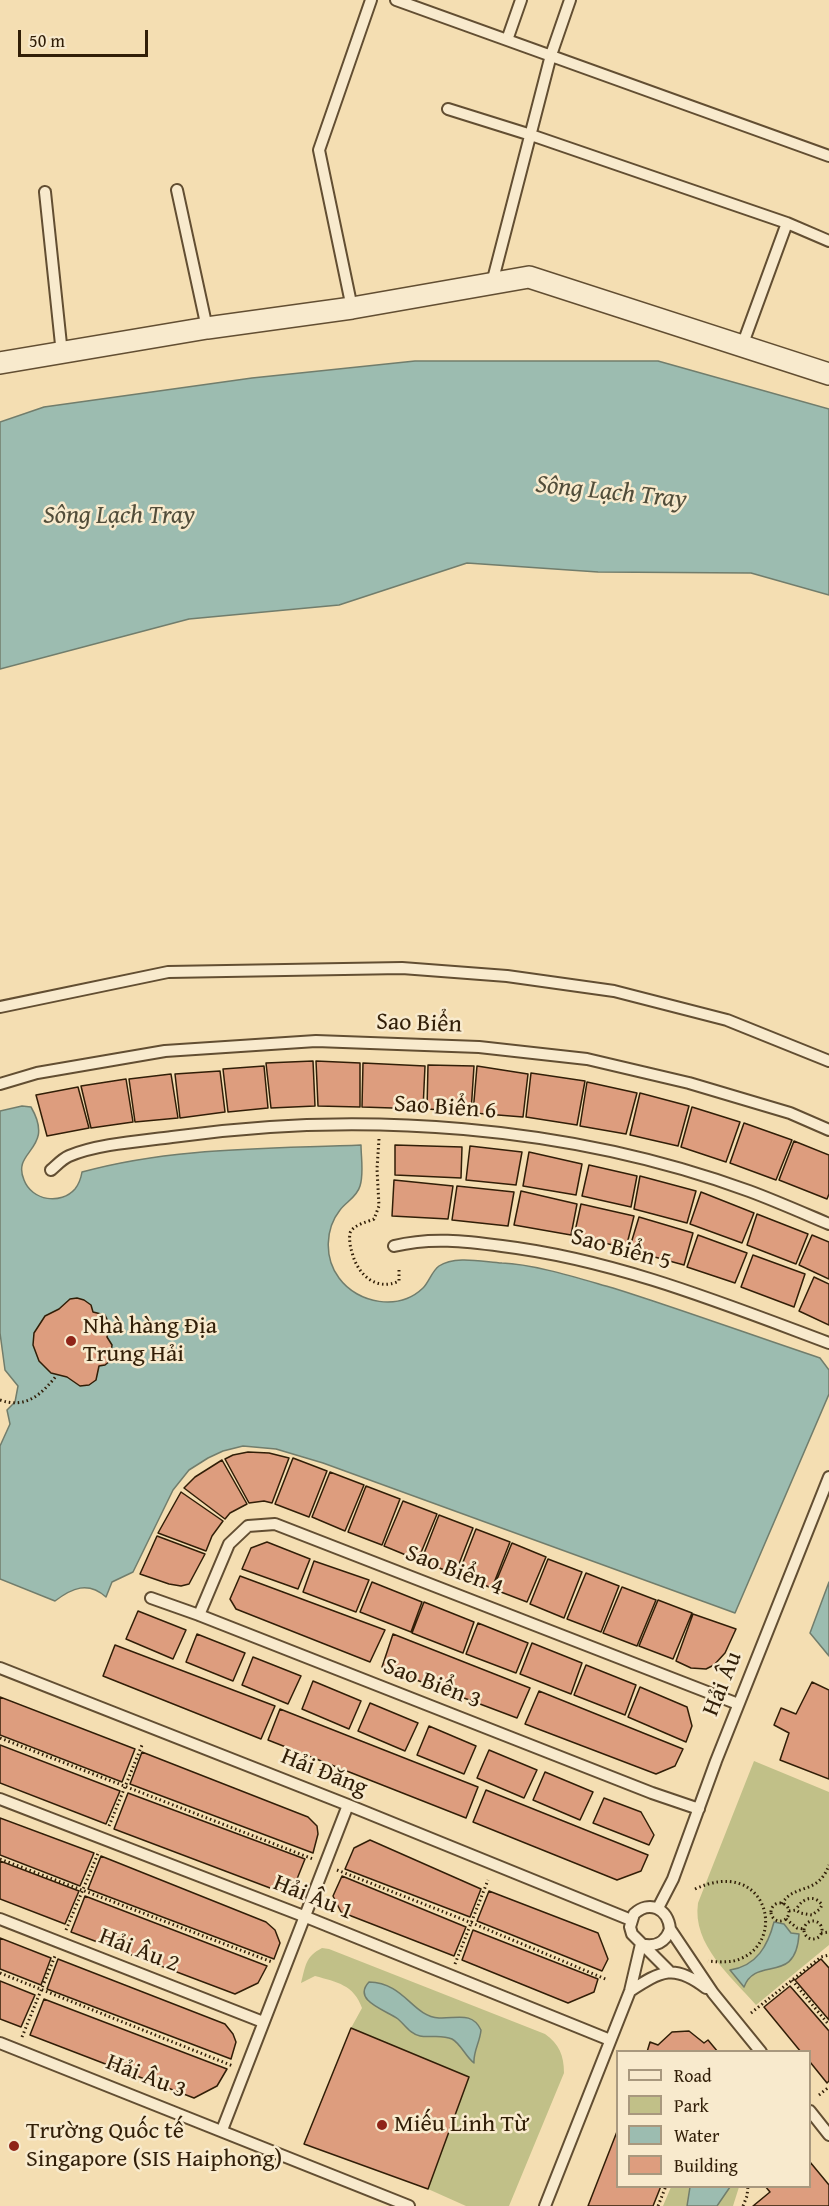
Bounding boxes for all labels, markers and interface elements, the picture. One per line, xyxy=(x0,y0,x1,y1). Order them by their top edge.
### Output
scale bar xyxy=(21,18,152,56)
text: 50 m xyxy=(29,27,65,54)
water label: Sông Lạch Tray xyxy=(534,470,688,516)
water label: Sông Lạch Tray xyxy=(43,500,195,532)
street label: Sao Biển xyxy=(376,1008,462,1040)
street label: Sao Biển 6 xyxy=(393,1090,497,1126)
street label: Sao Biển 5 xyxy=(568,1223,674,1277)
place label: Nhà hàng Địa Trung Hải xyxy=(83,1313,217,1369)
marker: Nhà hàng Địa Trung Hải xyxy=(64,1334,78,1348)
street label: Sao Biển 4 xyxy=(401,1539,507,1603)
street label: Hải Âu xyxy=(697,1648,749,1720)
street label: Sao Biển 3 xyxy=(379,1652,485,1716)
street label: Hải Đăng xyxy=(277,1743,371,1803)
street label: Hải Âu 1 xyxy=(269,1869,357,1927)
street label: Hải Âu 2 xyxy=(95,1923,183,1979)
street label: Hải Âu 3 xyxy=(102,2049,190,2105)
legend xyxy=(616,2050,811,2188)
text: Road xyxy=(674,2062,712,2089)
text: Park xyxy=(674,2092,709,2119)
place label: Miếu Linh Từ xyxy=(394,2111,529,2139)
place label: Trường Quốc tế Singapore (SIS Haiphong) xyxy=(26,2118,282,2174)
marker: Miếu Linh Từ xyxy=(375,2118,389,2132)
text: Water xyxy=(674,2122,719,2149)
marker: Trường Quốc tế Singapore (SIS Haiphong) xyxy=(7,2139,21,2153)
text: Building xyxy=(674,2152,738,2179)

